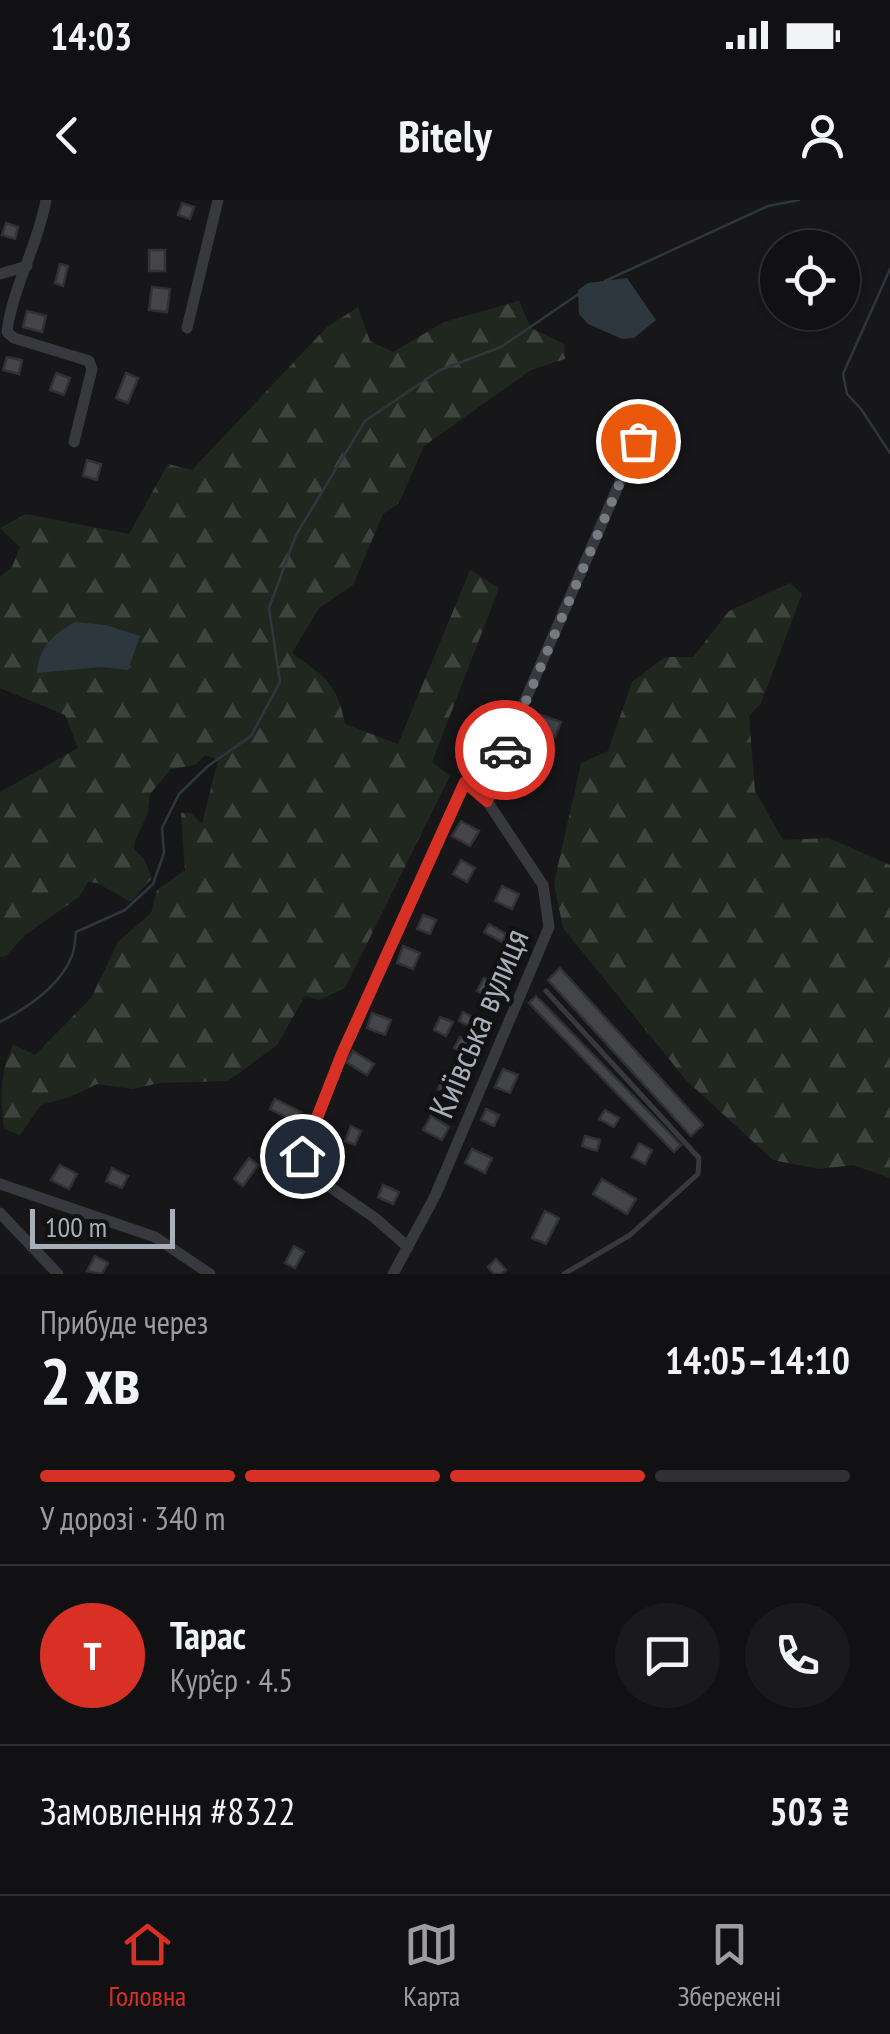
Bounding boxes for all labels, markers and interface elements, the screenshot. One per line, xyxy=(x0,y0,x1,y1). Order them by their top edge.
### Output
text: 14:03 xyxy=(50,11,132,60)
text: Bitely xyxy=(398,106,492,164)
icon: back xyxy=(40,108,95,163)
icon: person xyxy=(795,108,850,163)
map controls xyxy=(760,230,860,330)
button: locate xyxy=(760,230,860,330)
pin xyxy=(596,399,681,484)
icon: bag xyxy=(611,414,666,469)
courier xyxy=(455,700,555,800)
icon: car xyxy=(478,723,533,778)
street label: Київська вулиця xyxy=(418,922,538,1124)
pin xyxy=(260,1114,345,1199)
icon: home xyxy=(275,1129,330,1184)
scale bar xyxy=(30,1204,175,1248)
text: 100 m xyxy=(45,1208,107,1245)
text: Прибуде через xyxy=(40,1301,208,1343)
text: 14:05–14:10 xyxy=(665,1335,850,1384)
text: 2 хв xyxy=(40,1338,140,1422)
text: У дорозі · 340 m xyxy=(40,1497,225,1539)
button: chat xyxy=(615,1603,720,1708)
button: phone xyxy=(745,1603,850,1708)
text: Тарас xyxy=(170,1610,246,1659)
text: Т xyxy=(83,1631,102,1680)
text: Кур’єр · 4.5 xyxy=(170,1659,293,1701)
text: Замовлення #8322 xyxy=(40,1786,296,1835)
text: 503 ₴ xyxy=(770,1786,850,1835)
tab: Головна xyxy=(109,1917,186,2014)
tab: Карта xyxy=(403,1917,460,2014)
tab: Збережені xyxy=(677,1917,781,2014)

